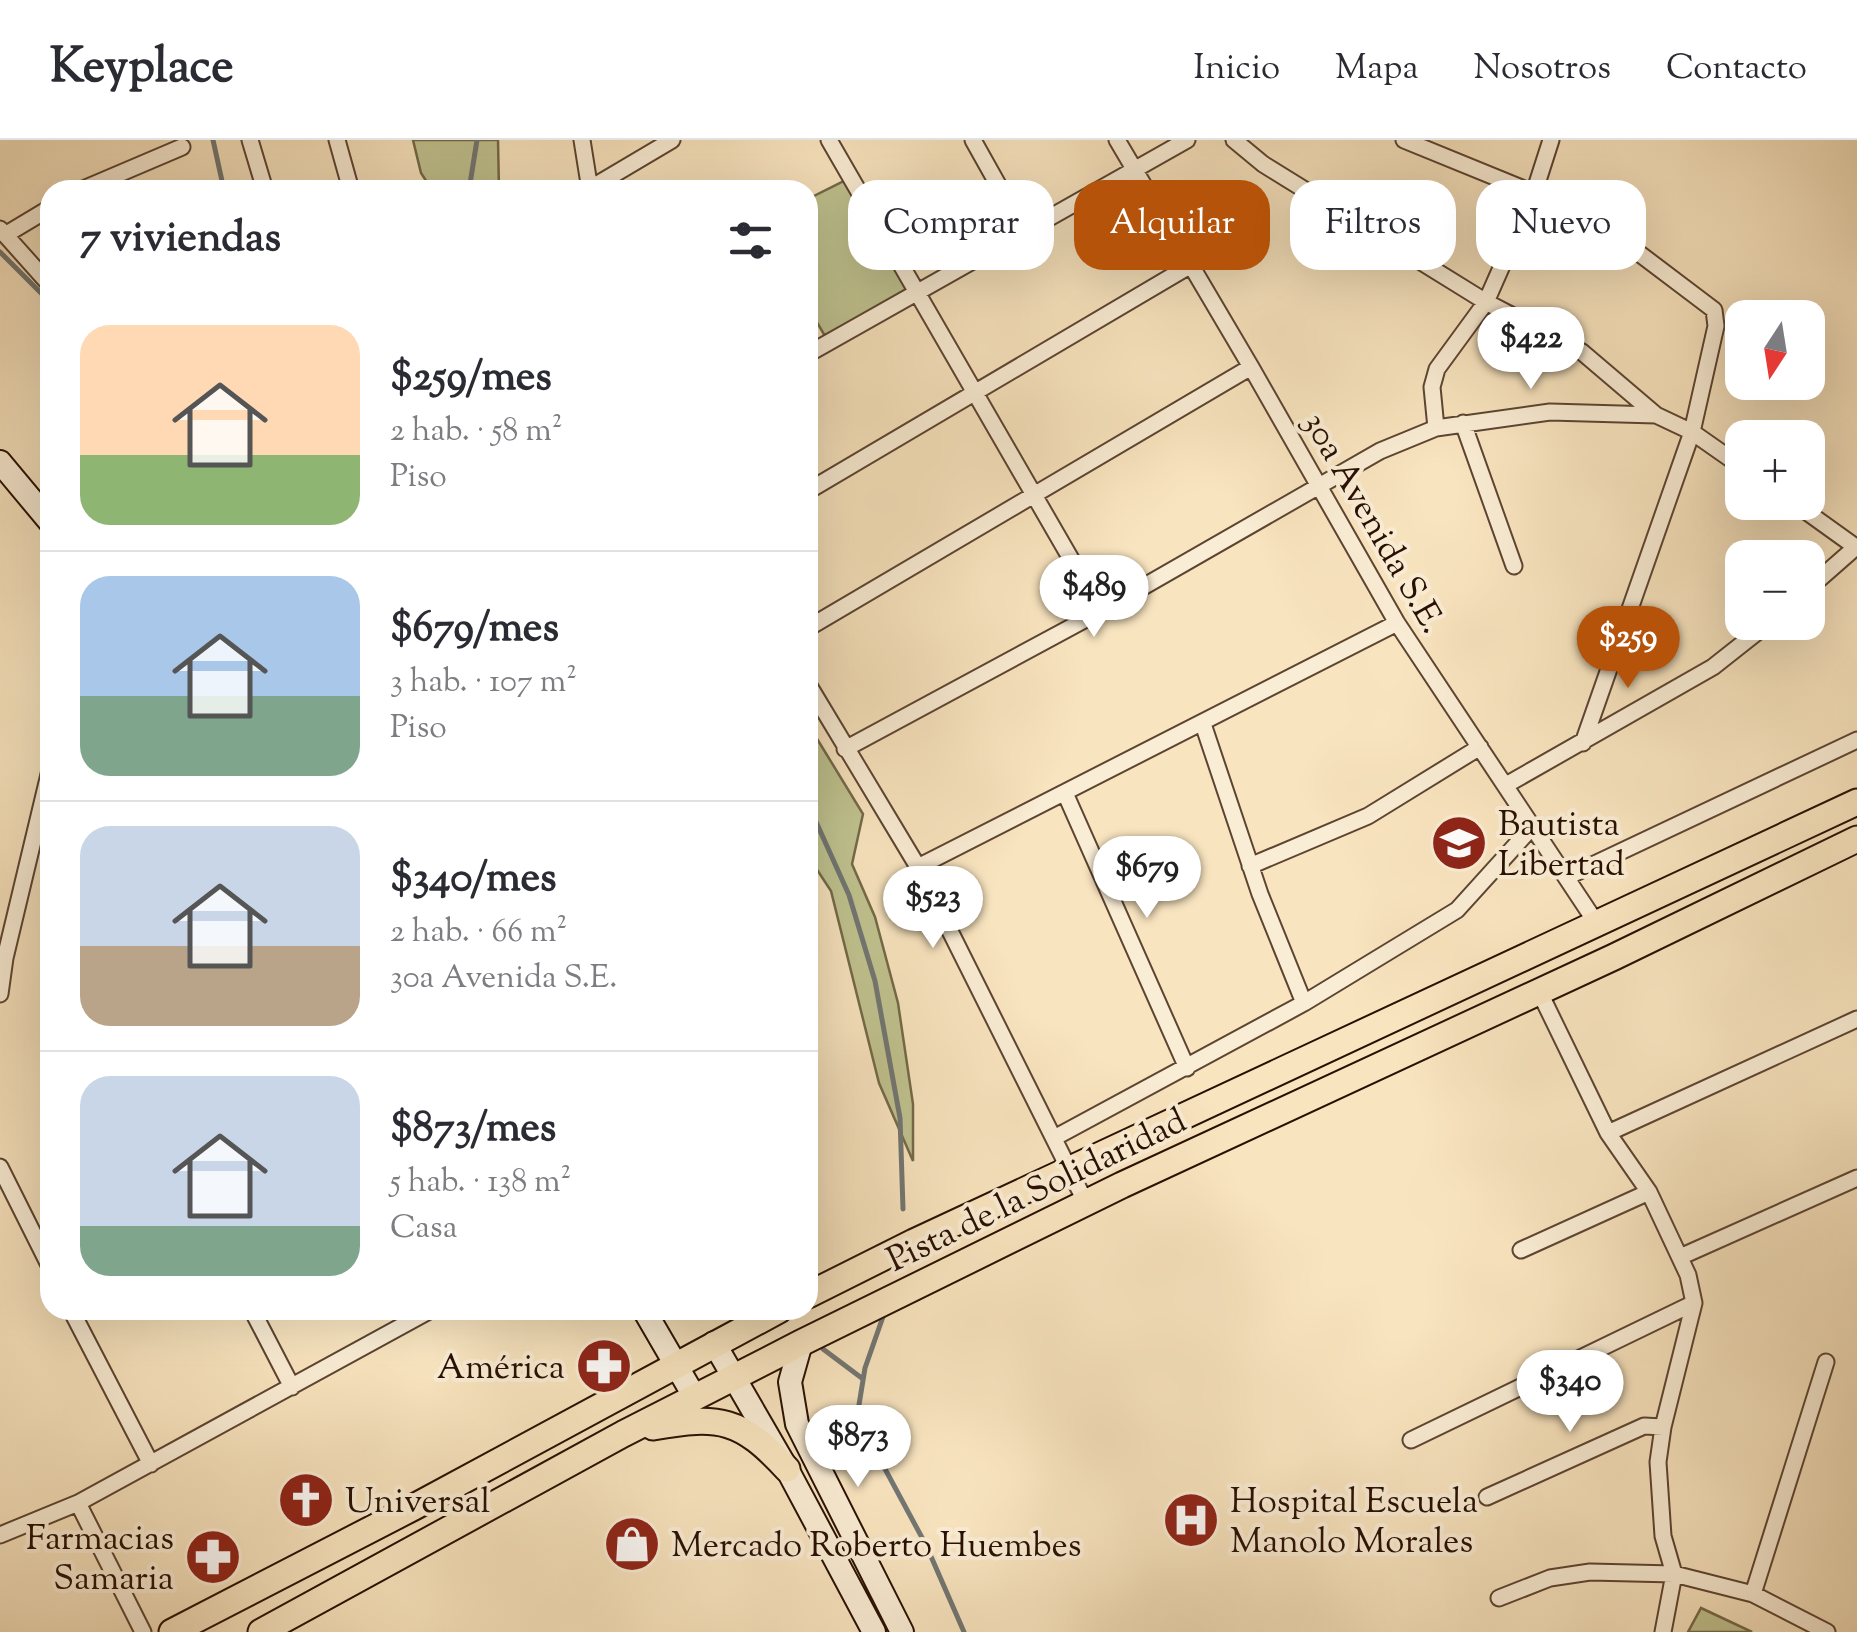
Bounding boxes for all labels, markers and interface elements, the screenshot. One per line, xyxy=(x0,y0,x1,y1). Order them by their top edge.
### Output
text: Keyplace xyxy=(50,35,234,104)
text: Inicio xyxy=(1193,44,1280,95)
text: Mapa xyxy=(1335,44,1419,95)
text: Nosotros xyxy=(1474,44,1611,95)
text: Contacto xyxy=(1666,44,1807,95)
chip: Comprar xyxy=(848,180,1054,270)
chip: Alquilar xyxy=(1074,180,1270,270)
chip: Filtros xyxy=(1290,180,1456,270)
chip: Nuevo xyxy=(1476,180,1646,270)
text: 7 viviendas xyxy=(80,210,281,270)
icon: filters xyxy=(723,213,778,268)
north arrow xyxy=(1725,300,1825,400)
map controls xyxy=(1725,300,1825,640)
pin: $422 xyxy=(1472,307,1590,392)
text: $422 xyxy=(1499,316,1563,362)
text: $259/mes xyxy=(390,349,552,409)
icon: home xyxy=(160,365,280,485)
street label: 30a Avenida S.E. xyxy=(1288,403,1456,644)
text: 2 hab. · 58 m² xyxy=(390,409,562,455)
button: + xyxy=(1725,420,1825,520)
text: Piso xyxy=(390,455,447,501)
button: − xyxy=(1725,540,1825,640)
pin: $489 xyxy=(1035,555,1153,640)
text: $489 xyxy=(1062,564,1126,610)
text: $679/mes xyxy=(390,600,559,660)
pin: $259 xyxy=(1569,606,1687,691)
text: $259 xyxy=(1599,615,1657,661)
icon: home xyxy=(160,616,280,736)
text: 3 hab. · 107 m² xyxy=(390,660,577,706)
text: Piso xyxy=(390,706,447,752)
place label: Bautista Libertad xyxy=(1498,801,1625,892)
school or university icon: Bautista Libertad xyxy=(1429,813,1489,873)
pin: $679 xyxy=(1088,836,1206,921)
text: $679 xyxy=(1115,845,1179,891)
text: $340/mes xyxy=(390,850,557,910)
icon: home xyxy=(160,866,280,986)
pin: $523 xyxy=(874,866,992,951)
text: $523 xyxy=(905,875,961,921)
text: 2 hab. · 66 m² xyxy=(390,910,567,956)
text: 30a Avenida S.E. xyxy=(390,956,617,1002)
street label: Pista de la Solidaridad xyxy=(879,1097,1196,1287)
text: $873/mes xyxy=(390,1100,556,1160)
icon: home xyxy=(160,1116,280,1236)
text: 5 hab. · 138 m² xyxy=(390,1160,571,1206)
text: Casa xyxy=(390,1206,457,1252)
pharmacy icon: América xyxy=(574,1336,634,1396)
place label: América xyxy=(437,1344,565,1395)
pin: $340 xyxy=(1511,1350,1629,1435)
text: $340 xyxy=(1539,1359,1601,1405)
pin: $873 xyxy=(799,1405,917,1490)
text: $873 xyxy=(827,1414,889,1460)
church icon: Universal xyxy=(276,1470,336,1530)
place label: Universal xyxy=(345,1478,491,1529)
place label: Hospital Escuela Manolo Morales xyxy=(1230,1478,1478,1569)
hospital icon: Hospital Escuela Manolo Morales xyxy=(1161,1490,1221,1550)
shop icon: Mercado Roberto Huembes xyxy=(602,1514,662,1574)
place label: Farmacias Samaria xyxy=(26,1515,174,1606)
place label: Mercado Roberto Huembes xyxy=(671,1522,1082,1573)
pharmacy icon: Farmacias Samaria xyxy=(183,1527,243,1587)

